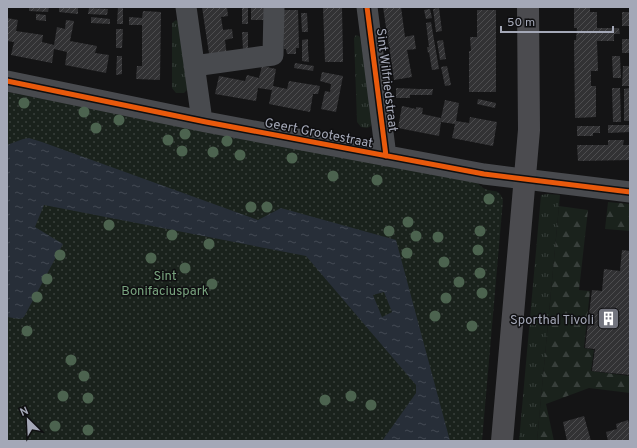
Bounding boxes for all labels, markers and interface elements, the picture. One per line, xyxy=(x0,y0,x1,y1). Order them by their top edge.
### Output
scale bar xyxy=(501,8,613,34)
text: 50 m xyxy=(507,15,535,31)
street label: Sint Wilfriedstraat xyxy=(372,27,400,133)
street label: Geert Grootestraat xyxy=(263,116,374,152)
park label: Sint Bonifaciuspark xyxy=(121,269,209,300)
building icon: Sporthal Tivoli xyxy=(596,306,622,332)
place label: Sporthal Tivoli xyxy=(510,313,594,329)
north arrow xyxy=(8,400,48,440)
text: N xyxy=(18,404,31,420)

